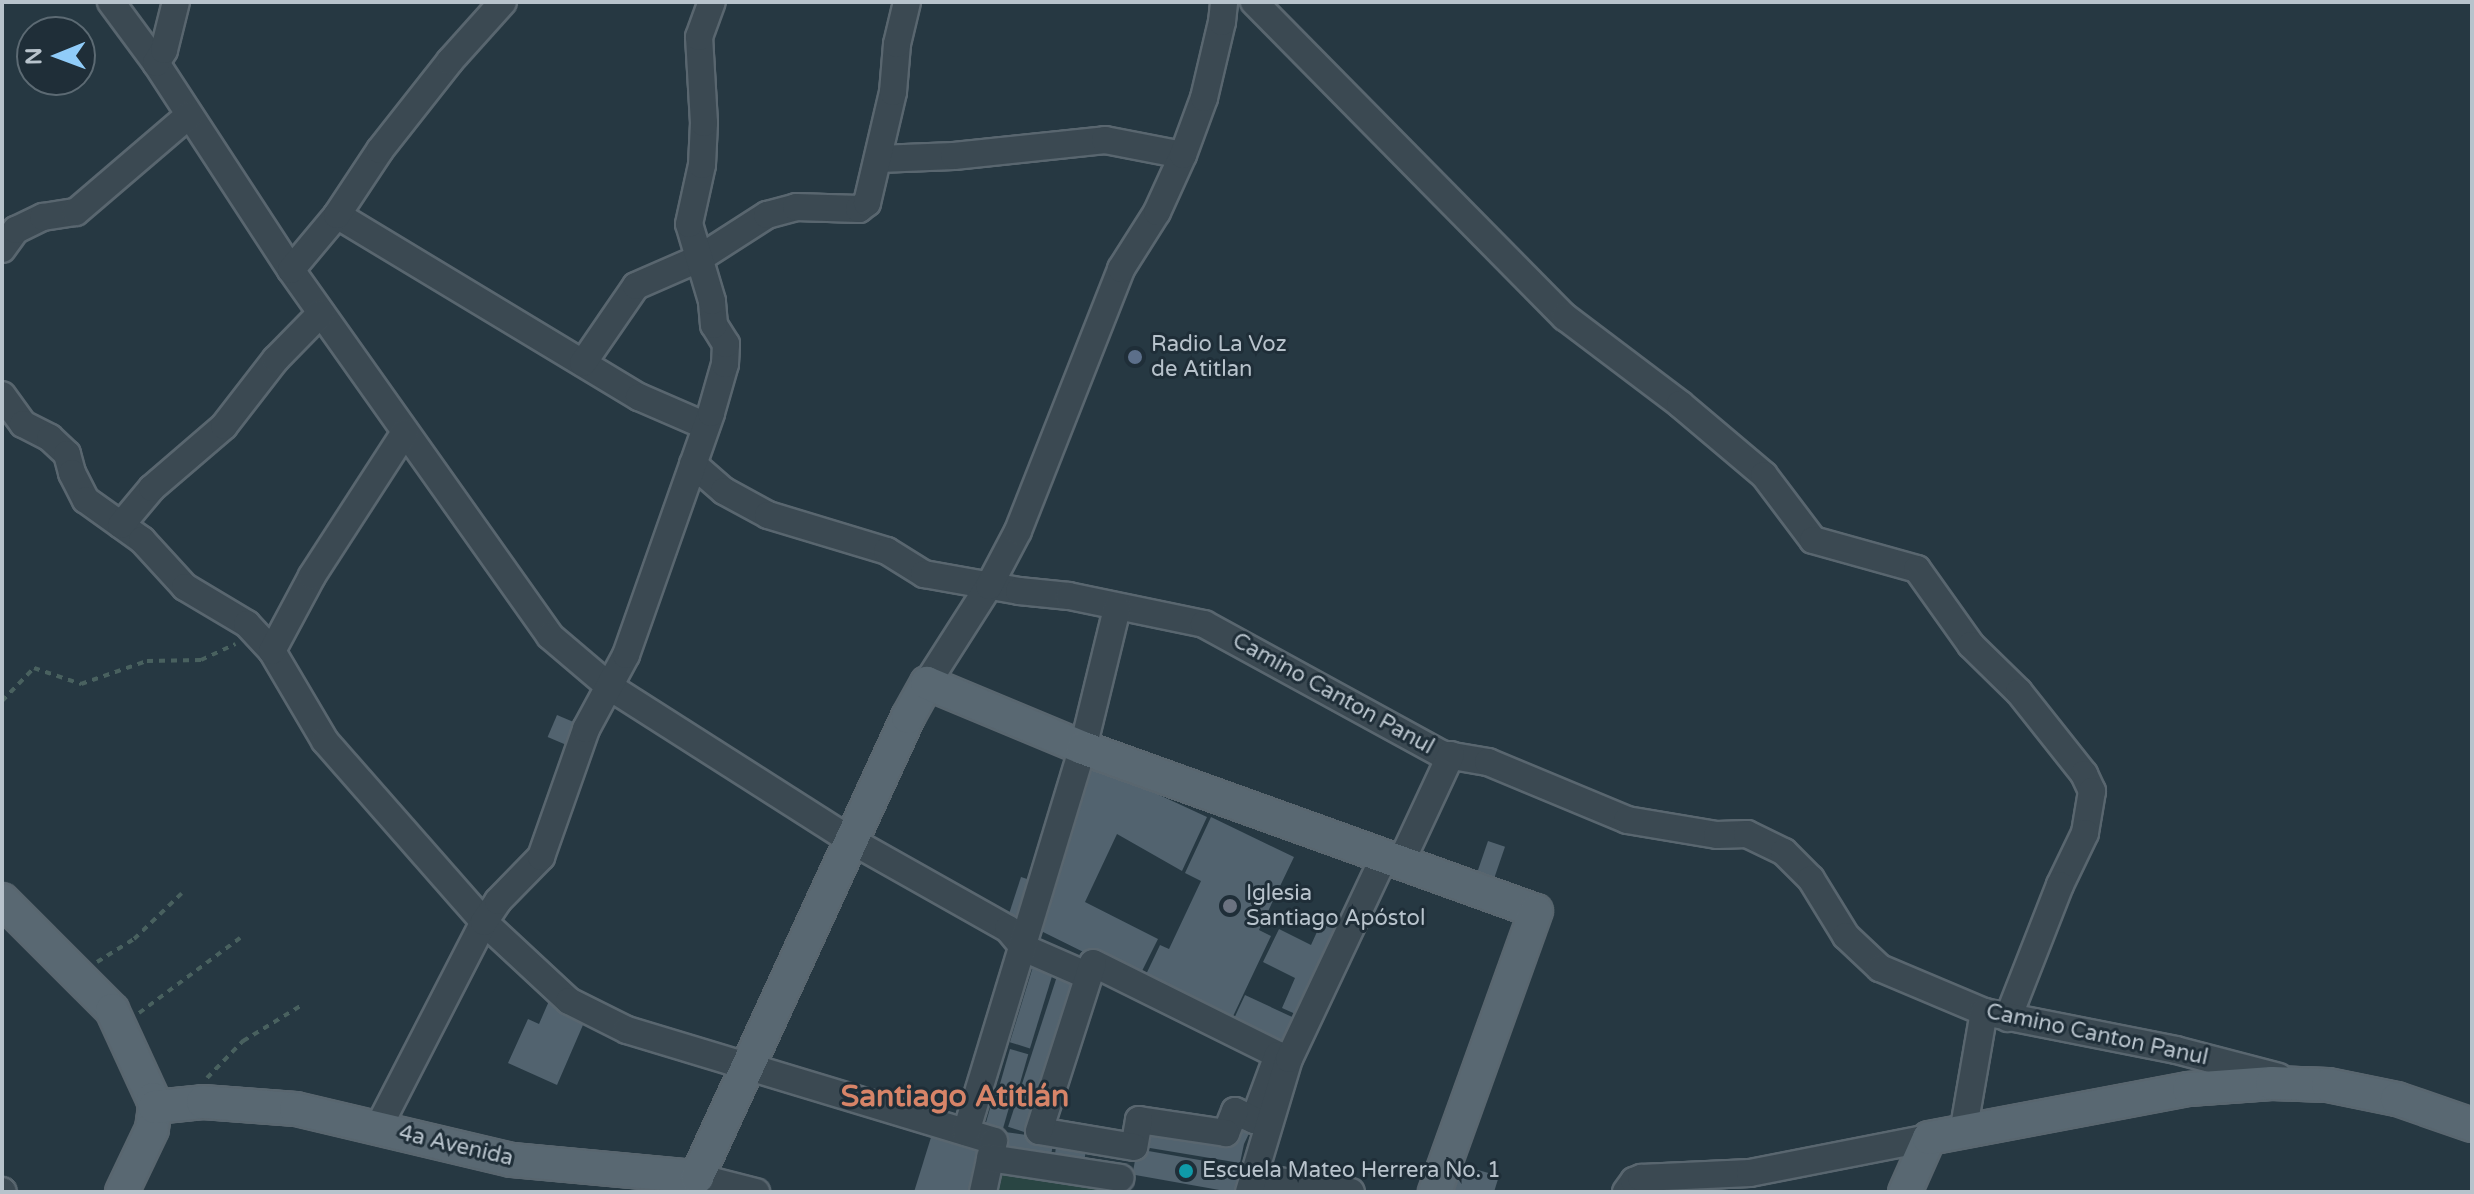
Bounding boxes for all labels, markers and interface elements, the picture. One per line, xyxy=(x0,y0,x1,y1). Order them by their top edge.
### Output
north arrow xyxy=(16,16,96,96)
text: N xyxy=(21,47,47,65)
place label: Radio La Voz de Atitlan xyxy=(1151,331,1287,382)
marker: Radio La Voz de Atitlan xyxy=(1126,348,1144,366)
street label: Camino Canton Panul xyxy=(1228,628,1438,760)
place label: Iglesia Santiago Apóstol xyxy=(1246,880,1425,932)
marker: Iglesia Santiago Apóstol xyxy=(1221,897,1239,915)
street label: Camino Canton Panul xyxy=(1984,999,2210,1071)
district label: Santiago Atitlán xyxy=(841,1079,1069,1115)
street label: 4a Avenida xyxy=(396,1120,516,1172)
place label: Escuela Mateo Herrera No. 1 xyxy=(1202,1158,1501,1184)
marker: Escuela Mateo Herrera No. 1 xyxy=(1177,1162,1195,1180)

